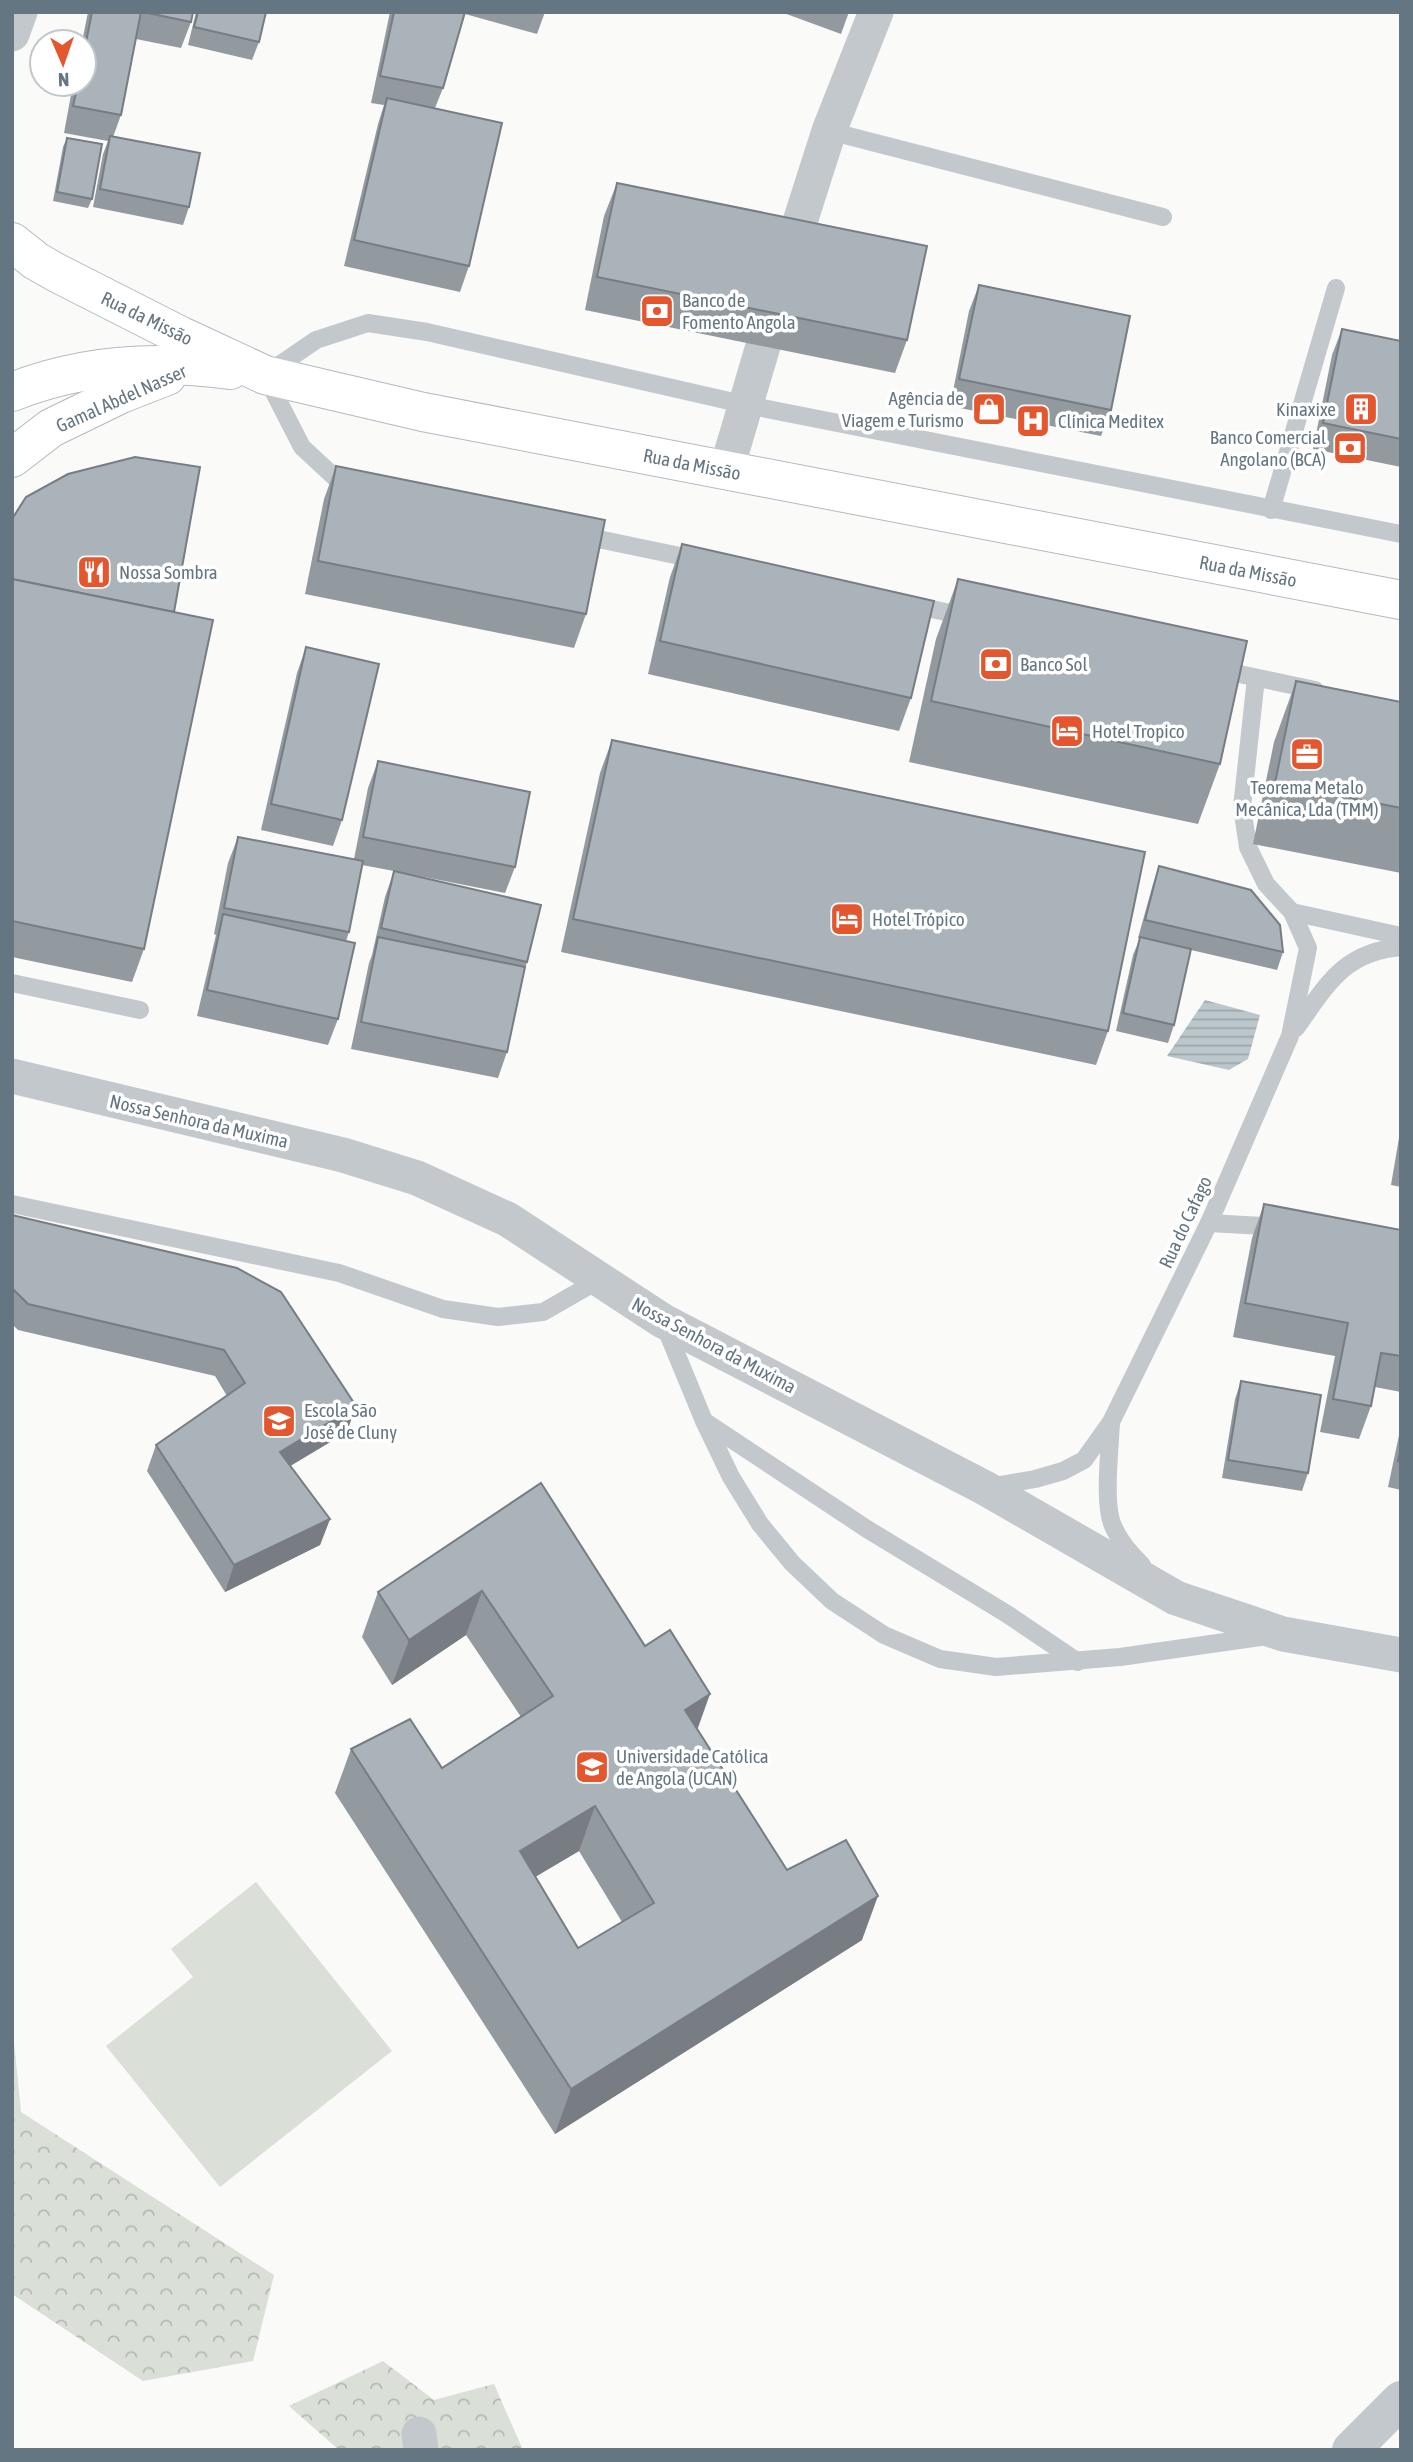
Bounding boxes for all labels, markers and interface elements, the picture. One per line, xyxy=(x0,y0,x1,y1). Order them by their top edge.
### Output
north arrow xyxy=(28,28,98,98)
text: N xyxy=(58,69,70,91)
street label: Rua da Missão xyxy=(98,286,196,350)
place label: Banco de Fomento Angola xyxy=(682,289,796,333)
bank icon: Banco de Fomento Angola xyxy=(638,292,676,330)
street label: Gamal Abdel Nasser xyxy=(52,359,190,437)
place label: Agência de Viagem e Turismo xyxy=(842,387,964,431)
shop icon: Agência de Viagem e Turismo xyxy=(970,390,1008,428)
building icon: Kinaxixe xyxy=(1342,390,1380,428)
place label: Kinaxixe xyxy=(1276,398,1336,420)
hospital icon: Clínica Meditex xyxy=(1014,402,1052,440)
place label: Clínica Meditex xyxy=(1058,410,1164,432)
place label: Banco Comercial Angolano (BCA) xyxy=(1210,426,1326,470)
bank icon: Banco Comercial Angolano (BCA) xyxy=(1331,429,1369,467)
street label: Rua da Missão xyxy=(641,444,743,484)
street label: Rua da Missão xyxy=(1197,551,1299,591)
restaurant icon: Nossa Sombra xyxy=(75,553,113,591)
place label: Nossa Sombra xyxy=(119,561,218,583)
bank icon: Banco Sol xyxy=(977,645,1015,683)
place label: Banco Sol xyxy=(1020,653,1088,675)
hotel icon: Hotel Tropico xyxy=(1048,712,1086,750)
place label: Hotel Tropico xyxy=(1092,720,1185,742)
office icon: Teorema Metalo Mecânica, Lda (TMM) xyxy=(1288,735,1326,773)
place label: Teorema Metalo Mecânica, Lda (TMM) xyxy=(1235,776,1379,820)
hotel icon: Hotel Trópico xyxy=(828,900,866,938)
place label: Hotel Trópico xyxy=(872,908,965,930)
street label: Nossa Senhora da Muxima xyxy=(108,1090,290,1152)
street label: Rua do Cafago xyxy=(1154,1173,1216,1271)
street label: Nossa Senhora da Muxima xyxy=(628,1292,800,1398)
place label: Escola São José de Cluny xyxy=(304,1399,397,1443)
school or university icon: Escola São José de Cluny xyxy=(260,1402,298,1440)
place label: Universidade Católica de Angola (UCAN) xyxy=(616,1745,769,1789)
school or university icon: Universidade Católica de Angola (UCAN) xyxy=(573,1748,611,1786)

